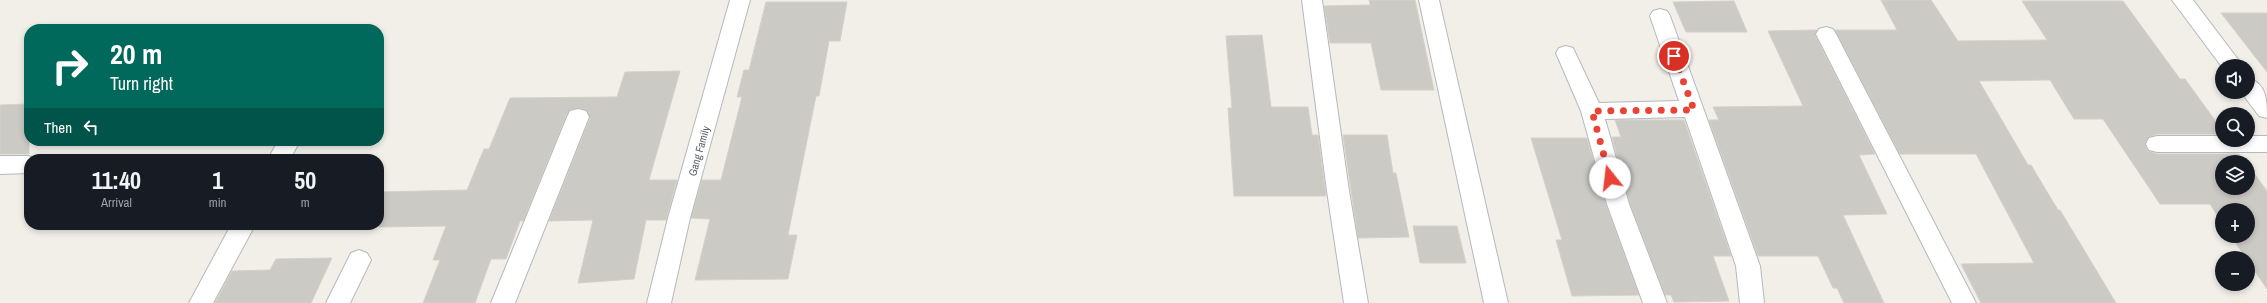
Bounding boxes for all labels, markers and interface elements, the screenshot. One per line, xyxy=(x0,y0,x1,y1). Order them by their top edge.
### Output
text: 20 m xyxy=(110,35,162,73)
pin xyxy=(1657,39,1691,73)
icon: right xyxy=(44,40,96,92)
icon: arrive xyxy=(1663,45,1685,67)
map controls xyxy=(2215,59,2255,291)
button: sound xyxy=(2215,59,2255,99)
text: Turn right xyxy=(110,71,173,96)
button: search xyxy=(2215,107,2255,147)
icon: left xyxy=(80,116,102,138)
text: Then xyxy=(44,117,72,138)
street label: Gang Family xyxy=(685,124,713,178)
button: layers xyxy=(2215,155,2255,195)
position arrow xyxy=(1589,157,1631,199)
text: 11:40 xyxy=(92,164,141,196)
text: 1 xyxy=(212,164,223,196)
text: 50 xyxy=(294,164,316,196)
text: Arrival xyxy=(101,194,132,211)
text: min xyxy=(209,194,227,211)
text: m xyxy=(301,194,310,211)
button: + xyxy=(2215,203,2255,243)
button: − xyxy=(2215,251,2255,291)

